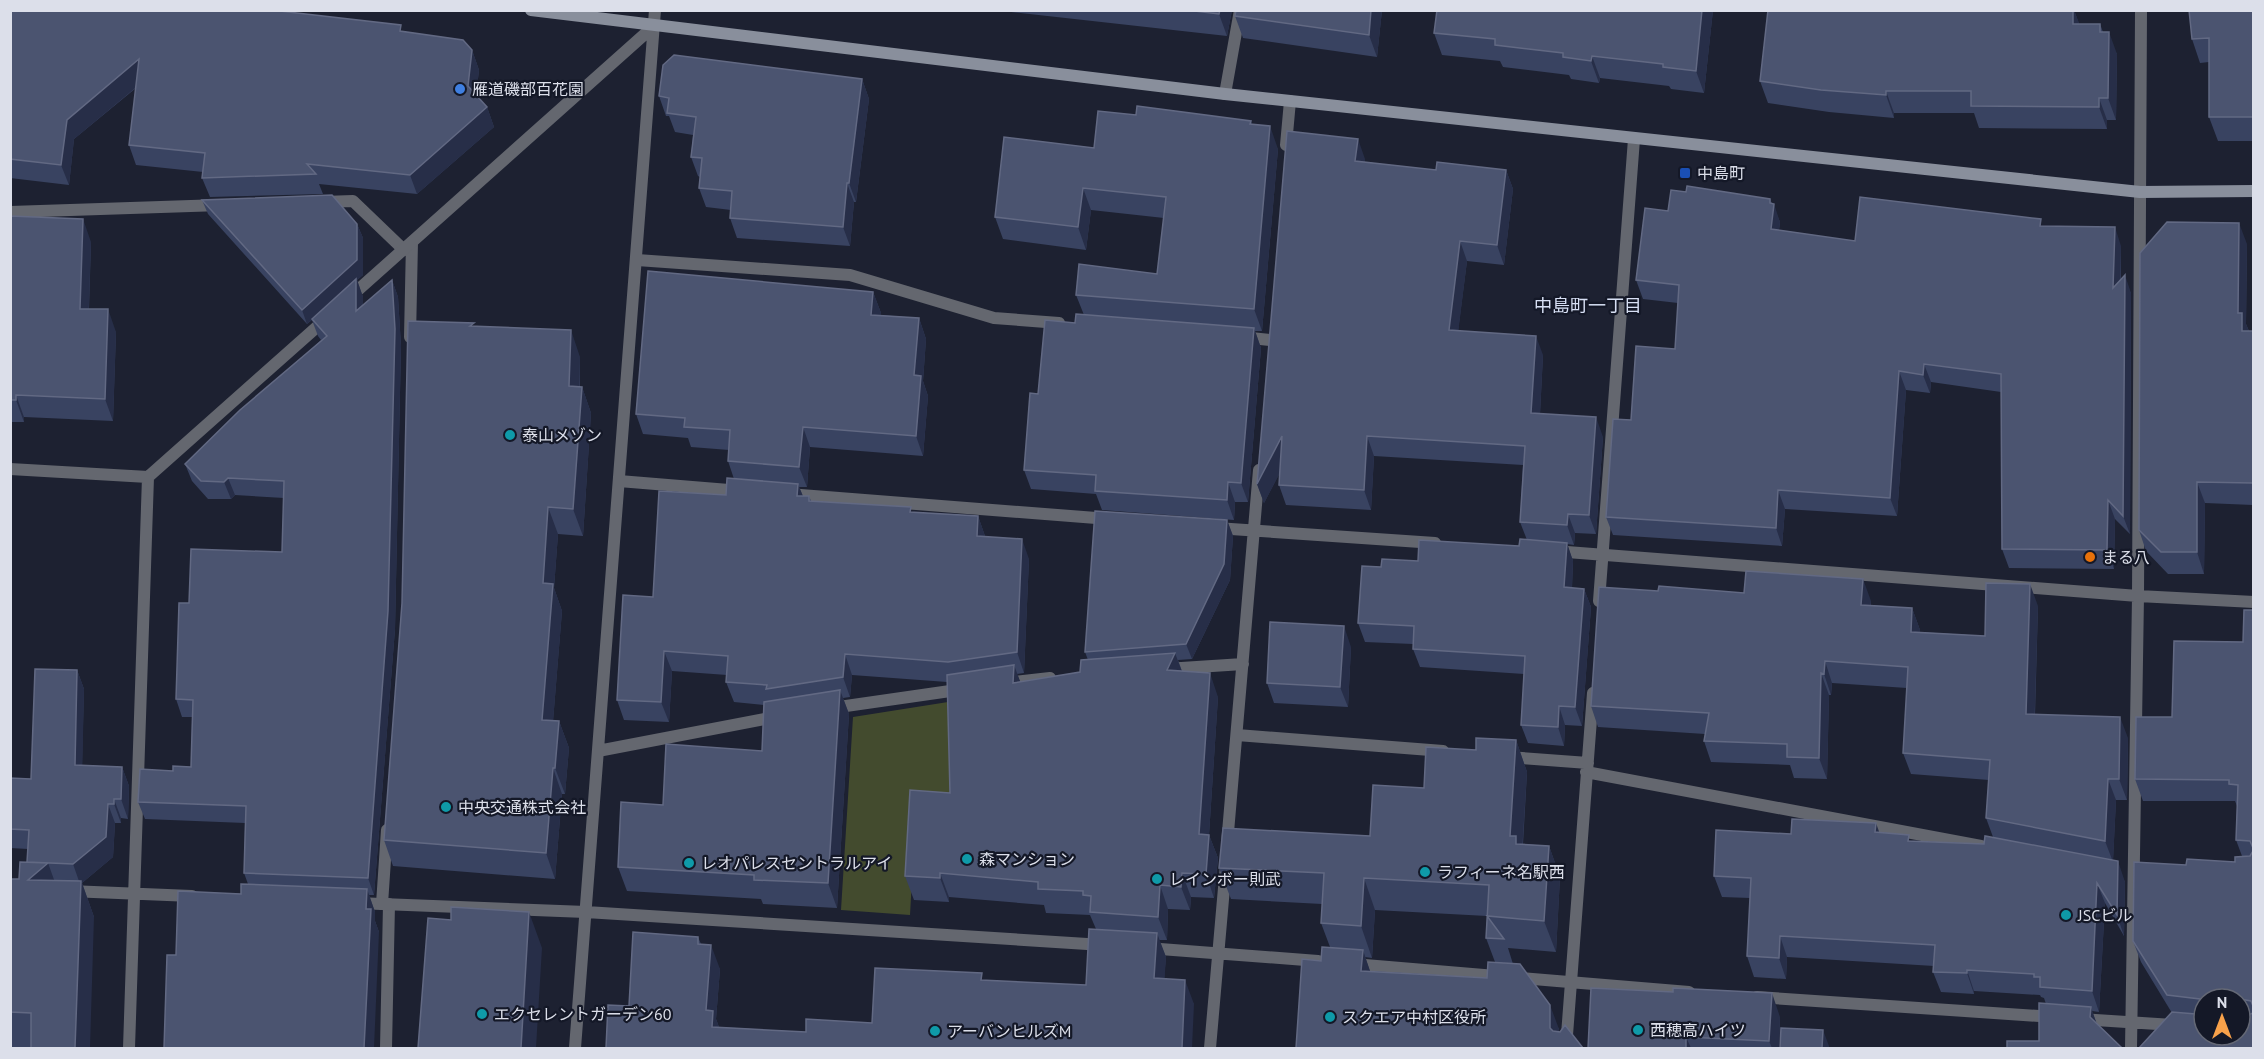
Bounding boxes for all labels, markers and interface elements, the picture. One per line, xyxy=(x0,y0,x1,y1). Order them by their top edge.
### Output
place label: 雁道磯部百花園 xyxy=(472,79,584,99)
marker: 雁道磯部百花園 xyxy=(453,82,467,96)
place label: 中島町 xyxy=(1697,163,1745,183)
marker: 中島町 xyxy=(1678,166,1692,180)
district label: 中島町一丁目 xyxy=(1534,294,1642,317)
place label: 泰山メゾン xyxy=(522,425,602,445)
marker: 泰山メゾン xyxy=(503,428,517,442)
place label: まる八 xyxy=(2102,547,2150,567)
marker: まる八 xyxy=(2083,550,2097,564)
place label: 中央交通株式会社 xyxy=(458,797,586,817)
marker: 中央交通株式会社 xyxy=(439,800,453,814)
place label: 森マンション xyxy=(979,849,1075,869)
marker: 森マンション xyxy=(960,852,974,866)
place label: レオパレスセントラルアイ xyxy=(701,853,892,873)
marker: レオパレスセントラルアイ xyxy=(682,856,696,870)
place label: ラフィーネ名駅西 xyxy=(1437,862,1565,882)
marker: ラフィーネ名駅西 xyxy=(1418,865,1432,879)
place label: レインボー則武 xyxy=(1169,869,1281,889)
marker: レインボー則武 xyxy=(1150,872,1164,886)
place label: JSCビル xyxy=(2077,905,2132,925)
marker: JSCビル xyxy=(2059,908,2073,922)
north arrow xyxy=(2192,987,2252,1047)
text: N xyxy=(2217,992,2227,1012)
place label: エクセレントガーデン60 xyxy=(494,1004,672,1024)
marker: エクセレントガーデン60 xyxy=(475,1007,489,1021)
place label: スクエア中村区役所 xyxy=(1342,1007,1486,1027)
marker: スクエア中村区役所 xyxy=(1323,1010,1337,1024)
place label: 西穂高ハイツ xyxy=(1650,1020,1746,1040)
place label: アーバンヒルズM xyxy=(947,1021,1071,1041)
marker: 西穂高ハイツ xyxy=(1631,1023,1645,1037)
marker: アーバンヒルズM xyxy=(928,1024,942,1038)

